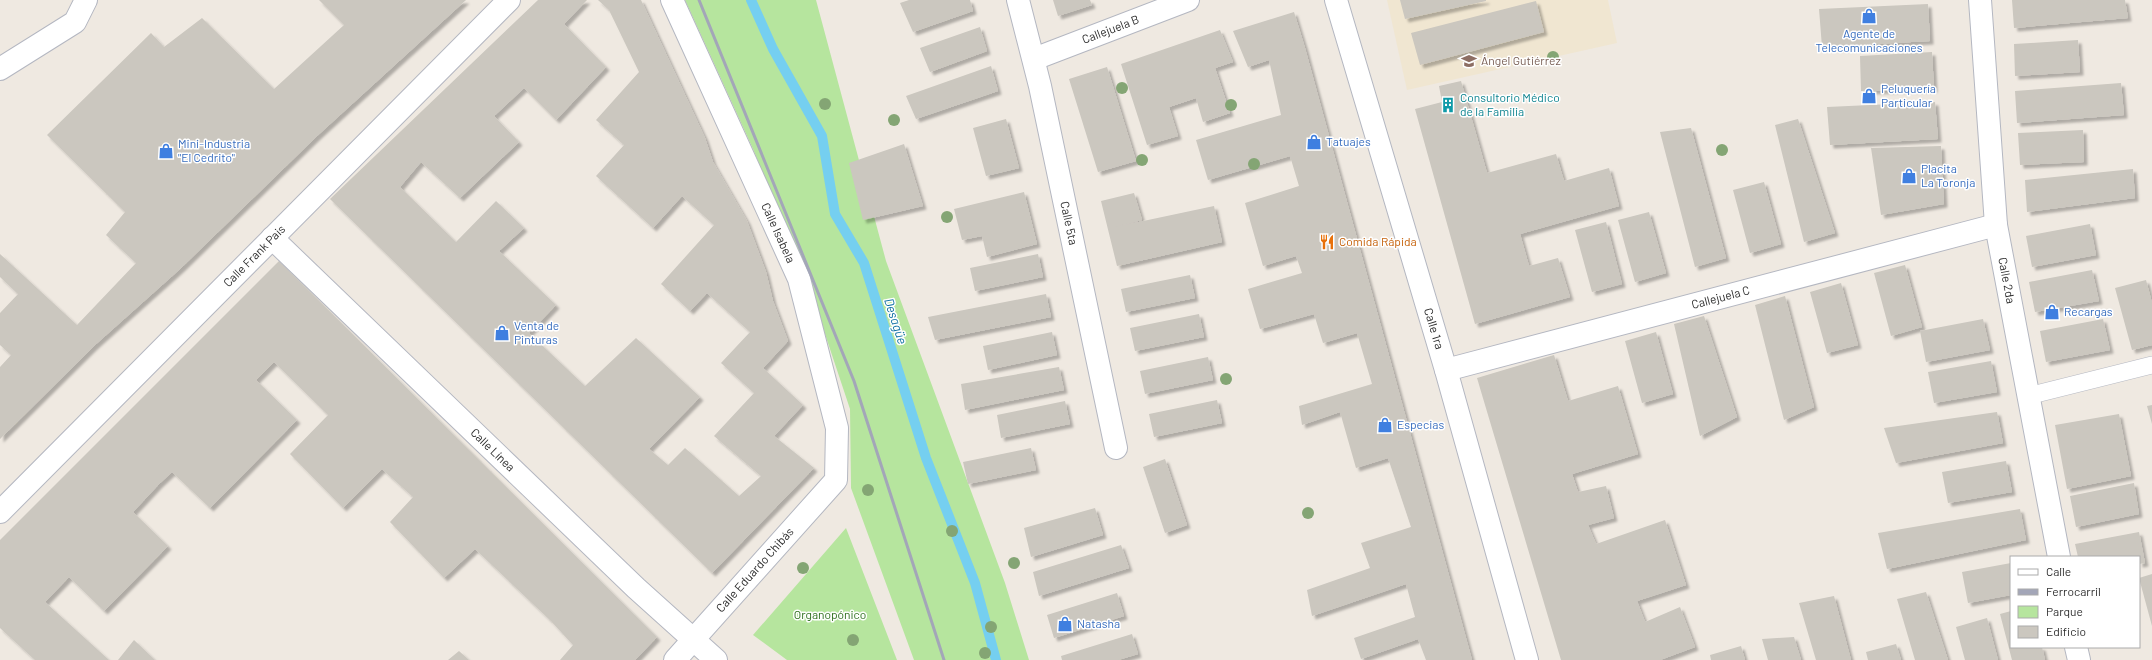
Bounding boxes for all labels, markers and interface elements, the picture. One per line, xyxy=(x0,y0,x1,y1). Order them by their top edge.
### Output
shop icon: Agente de Telecomunicaciones xyxy=(1860,7,1878,25)
street label: Callejuela B xyxy=(1080,11,1141,46)
place label: Agente de Telecomunicaciones xyxy=(1816,26,1923,54)
school or university icon: Ángel Gutiérrez xyxy=(1460,52,1478,70)
place label: Ángel Gutiérrez xyxy=(1481,53,1561,67)
place label: Peluquería Particular xyxy=(1881,81,1936,109)
shop icon: Peluquería Particular xyxy=(1860,87,1878,105)
place label: Consultorio Médico de la Familia xyxy=(1460,90,1560,118)
building icon: Consultorio Médico de la Familia xyxy=(1439,96,1457,114)
shop icon: Tatuajes xyxy=(1305,133,1323,151)
place label: Tatuajes xyxy=(1326,134,1371,148)
place label: Mini-Industria "El Cedrito" xyxy=(178,136,250,164)
shop icon: Mini-Industria "El Cedrito" xyxy=(157,142,175,160)
place label: Placita La Toronja xyxy=(1921,161,1975,189)
shop icon: Placita La Toronja xyxy=(1900,167,1918,185)
street label: Calle Isabela xyxy=(759,200,799,265)
street label: Calle 5ta xyxy=(1058,200,1081,246)
street label: Calle Frank Pais xyxy=(220,221,288,289)
restaurant icon: Comida Rápida xyxy=(1318,233,1336,251)
place label: Comida Rápida xyxy=(1339,234,1417,248)
street label: Calle 2da xyxy=(1996,256,2019,305)
street label: Callejuela C xyxy=(1690,282,1751,311)
water label: Desagüe xyxy=(881,296,911,346)
shop icon: Recargas xyxy=(2043,303,2061,321)
place label: Recargas xyxy=(2064,304,2113,318)
street label: Calle 1ra xyxy=(1422,306,1447,351)
place label: Venta de Pinturas xyxy=(514,318,559,346)
shop icon: Venta de Pinturas xyxy=(493,324,511,342)
shop icon: Especias xyxy=(1376,416,1394,434)
place label: Especias xyxy=(1397,417,1444,431)
street label: Calle Línea xyxy=(468,425,518,474)
street label: Calle Eduardo Chibás xyxy=(713,524,796,615)
legend xyxy=(2010,556,2140,648)
text: Calle xyxy=(2046,564,2071,578)
text: Ferrocarril xyxy=(2046,584,2101,598)
text: Parque xyxy=(2046,604,2083,618)
park label: Organopónico xyxy=(794,607,866,621)
shop icon: Natasha xyxy=(1056,615,1074,633)
place label: Natasha xyxy=(1077,616,1120,630)
text: Edificio xyxy=(2046,624,2086,638)

